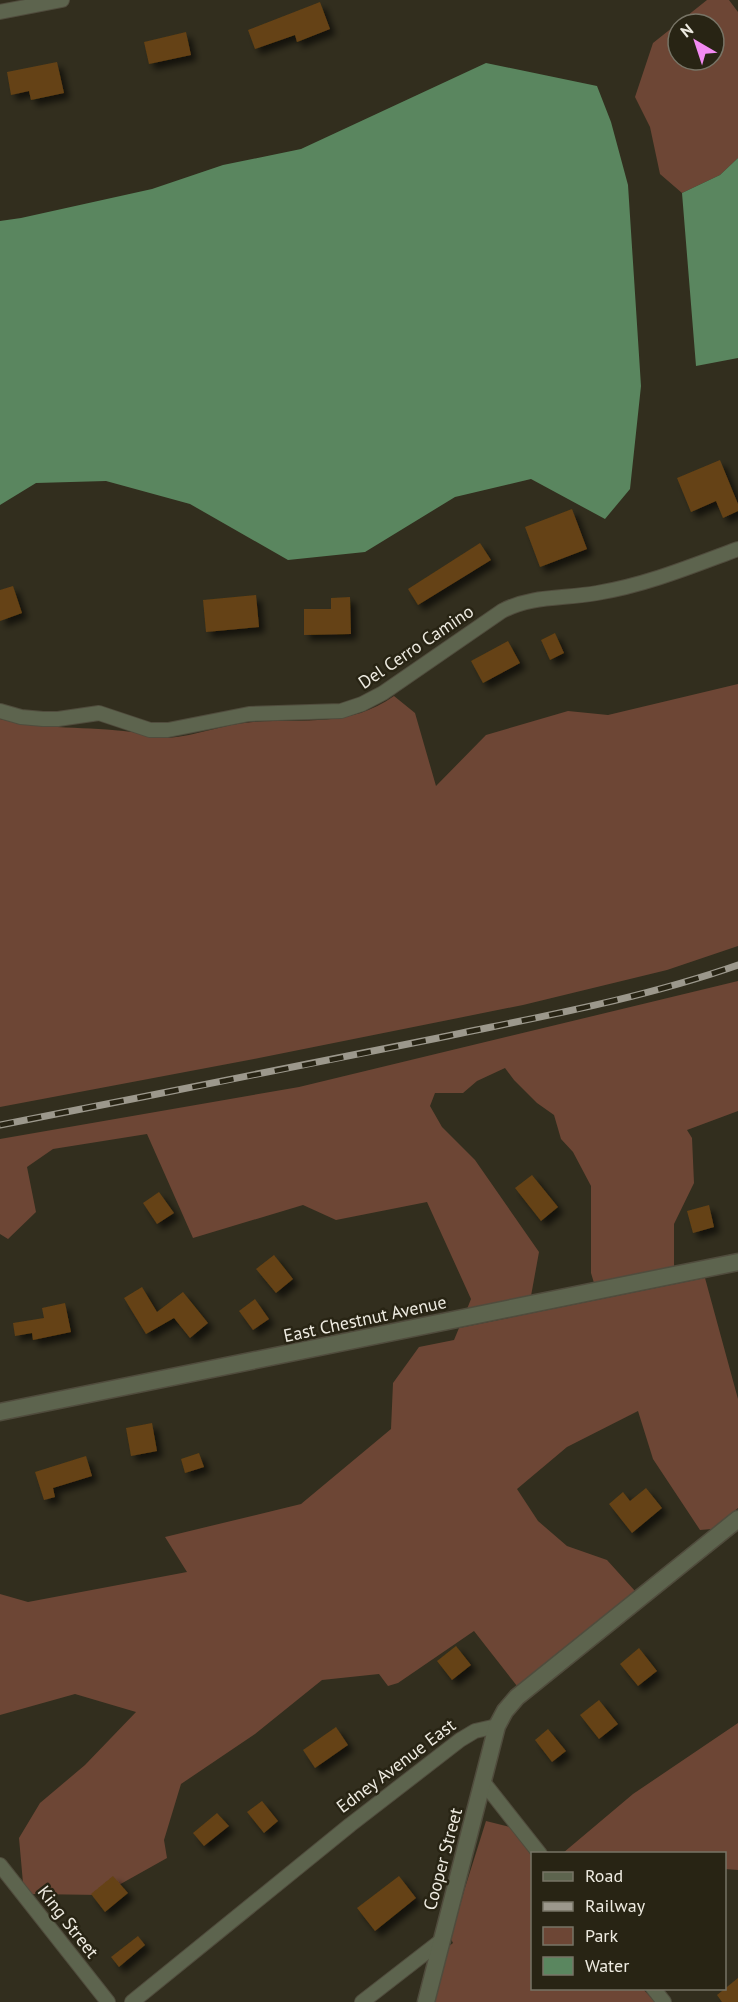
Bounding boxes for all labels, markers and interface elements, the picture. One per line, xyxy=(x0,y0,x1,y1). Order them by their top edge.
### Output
north arrow xyxy=(666,12,726,72)
text: N xyxy=(676,19,697,41)
street label: Del Cerro Camino xyxy=(354,599,478,694)
street label: East Chestnut Avenue xyxy=(281,1290,449,1347)
street label: Edney Avenue East xyxy=(332,1713,460,1818)
street label: Cooper Street xyxy=(418,1805,467,1912)
legend xyxy=(531,1852,726,1990)
text: Road xyxy=(585,1864,623,1887)
street label: King Street xyxy=(33,1881,104,1963)
text: Railway xyxy=(585,1894,646,1917)
text: Park xyxy=(585,1924,618,1947)
text: Water xyxy=(585,1954,629,1977)

